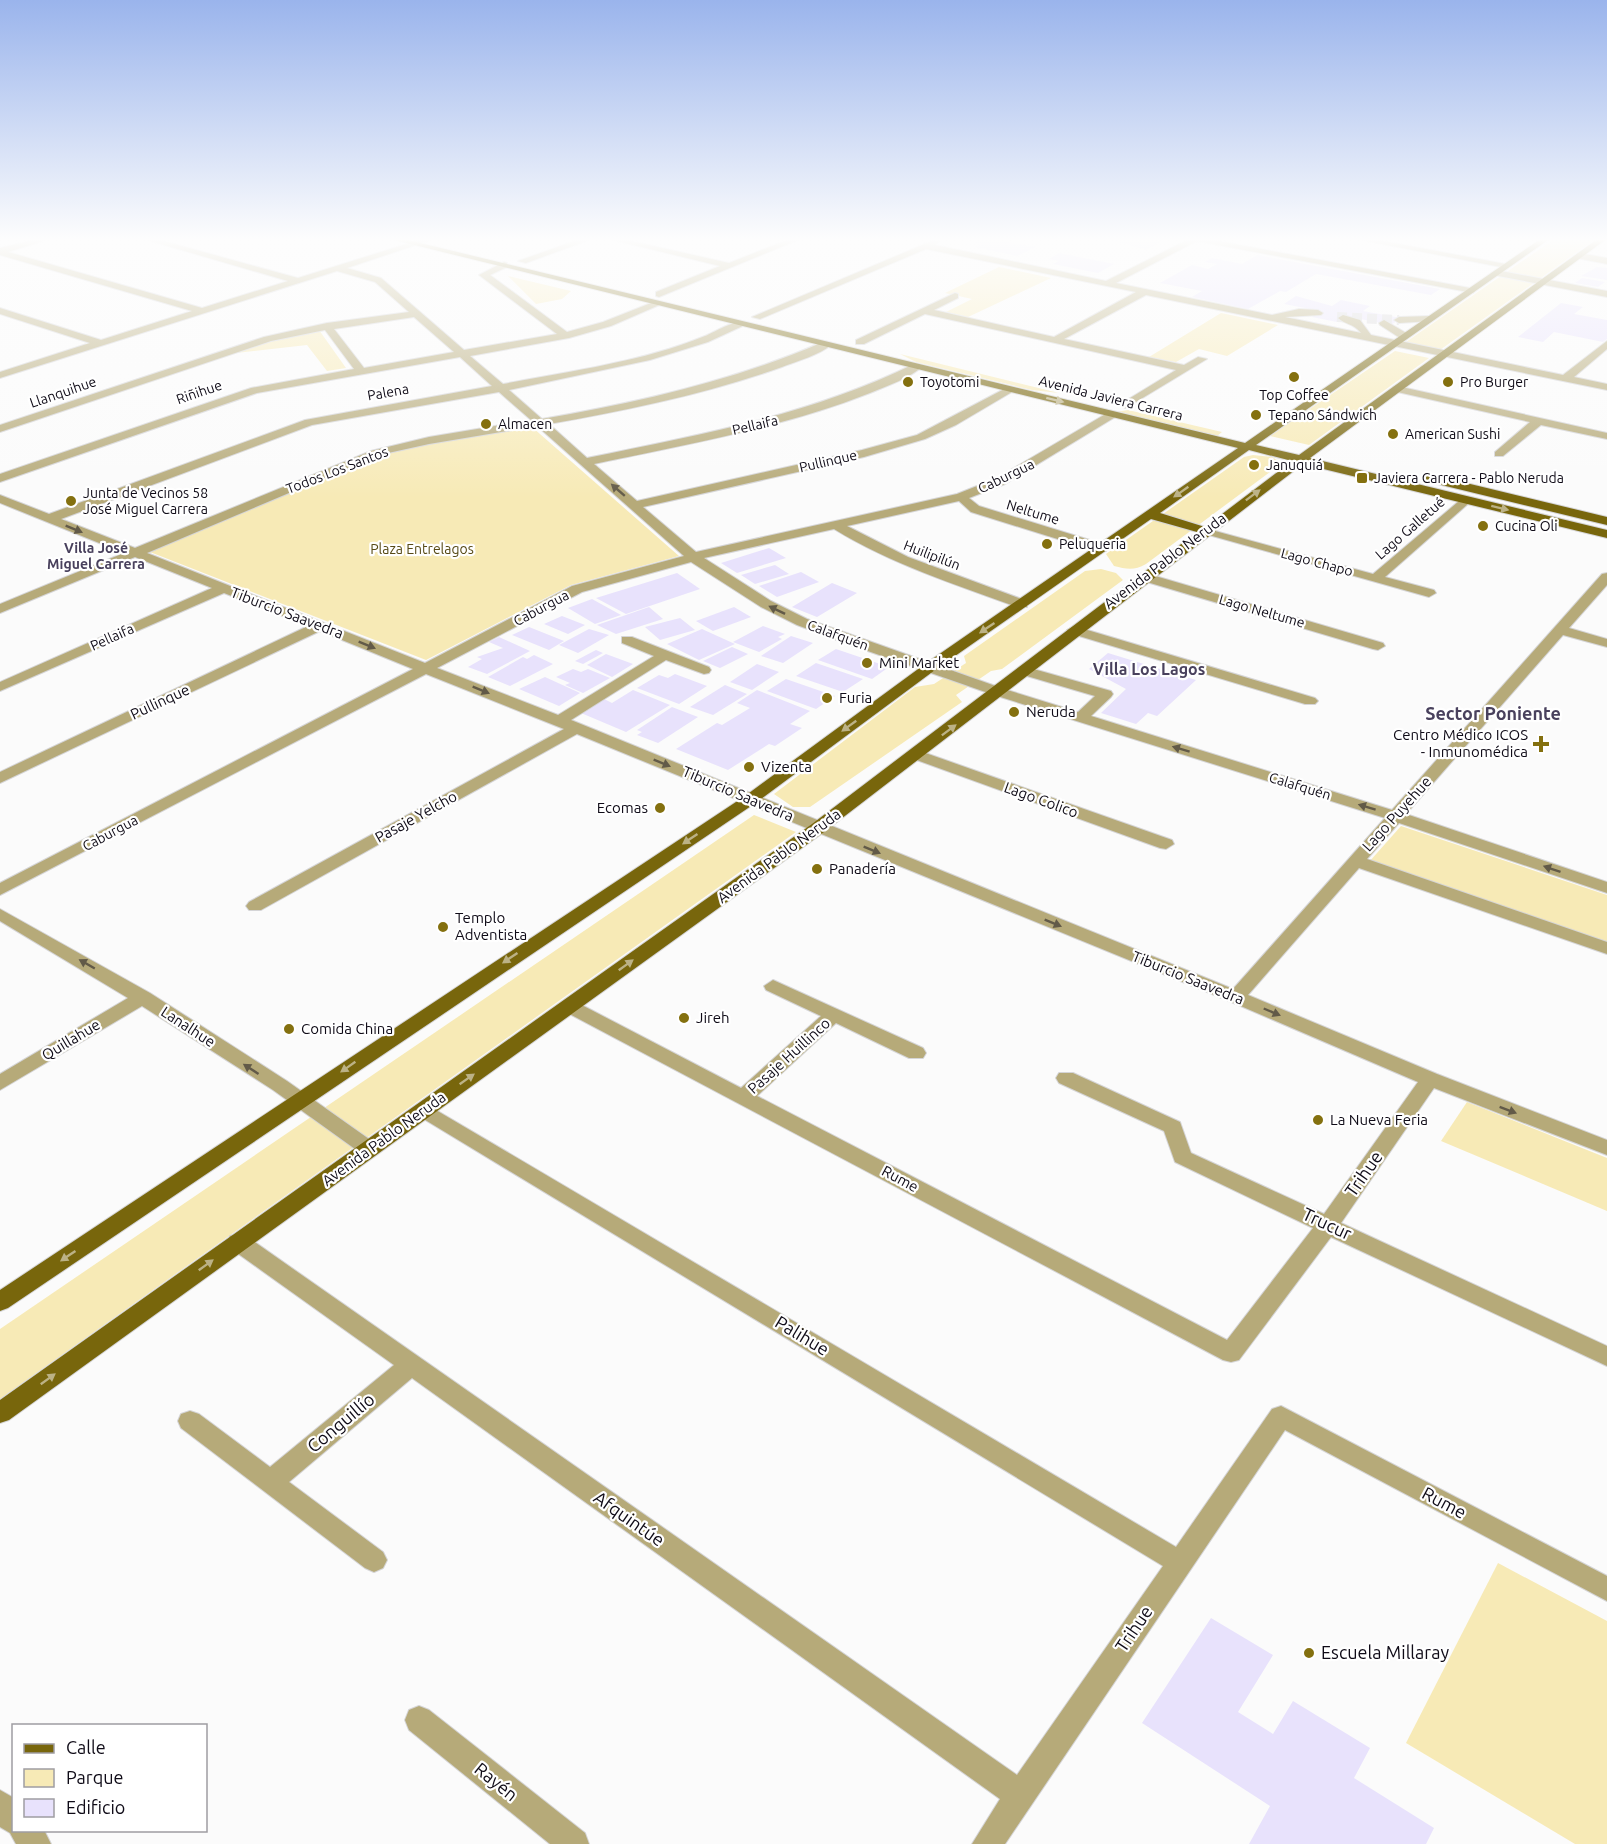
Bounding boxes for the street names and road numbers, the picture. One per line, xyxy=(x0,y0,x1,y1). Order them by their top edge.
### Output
street label: Avenida Javiera Carrera xyxy=(1037,372,1185,424)
street label: Llanquihue xyxy=(28,373,98,411)
street label: Riñihue xyxy=(174,377,224,407)
street label: Palena xyxy=(366,380,410,404)
street label: Pellaifa xyxy=(731,412,779,438)
street label: Todos Los Santos xyxy=(284,443,390,497)
street label: Pullinque xyxy=(797,447,859,475)
street label: Caburgua xyxy=(975,456,1037,496)
street label: Lago Galletué xyxy=(1372,494,1448,562)
street label: Neltume xyxy=(1005,496,1061,528)
street label: Avenida Pablo Neruda xyxy=(1100,509,1229,612)
street label: Huilipilún xyxy=(901,537,963,573)
street label: Lago Chapo xyxy=(1279,545,1355,579)
street label: Tiburcio Saavedra xyxy=(229,583,346,642)
street label: Caburgua xyxy=(511,587,571,629)
street label: Lago Neltume xyxy=(1217,591,1307,631)
street label: Calafquén xyxy=(805,617,871,653)
street label: Pellaifa xyxy=(88,620,136,654)
street label: Pullinque xyxy=(128,680,192,723)
street label: Tiburcio Saavedra xyxy=(680,762,796,825)
street label: Calafquén xyxy=(1267,769,1333,803)
street label: Lago Puyehue xyxy=(1359,773,1435,855)
street label: Lago Colico xyxy=(1002,778,1080,821)
street label: Pasaje Yelcho xyxy=(372,787,460,846)
street label: Avenida Pablo Neruda xyxy=(714,805,844,906)
street label: Caburgua xyxy=(80,812,140,854)
street label: Tiburcio Saavedra xyxy=(1130,947,1247,1008)
street label: Lanalhue xyxy=(158,1003,218,1050)
street label: Pasaje Huillinco xyxy=(744,1014,833,1097)
street label: Quillahue xyxy=(39,1016,103,1064)
street label: Avenida Pablo Neruda xyxy=(319,1088,449,1189)
street label: Trihue xyxy=(1340,1147,1386,1200)
street label: Rume xyxy=(879,1162,922,1195)
street label: Trucur xyxy=(1300,1203,1355,1243)
street label: Palihue xyxy=(772,1311,833,1359)
street label: Conguillío xyxy=(303,1388,378,1456)
street label: Rume xyxy=(1419,1482,1470,1522)
street label: Afquintúe xyxy=(591,1487,669,1550)
street label: Trihue xyxy=(1111,1602,1156,1655)
street label: Rayén xyxy=(471,1758,522,1805)

